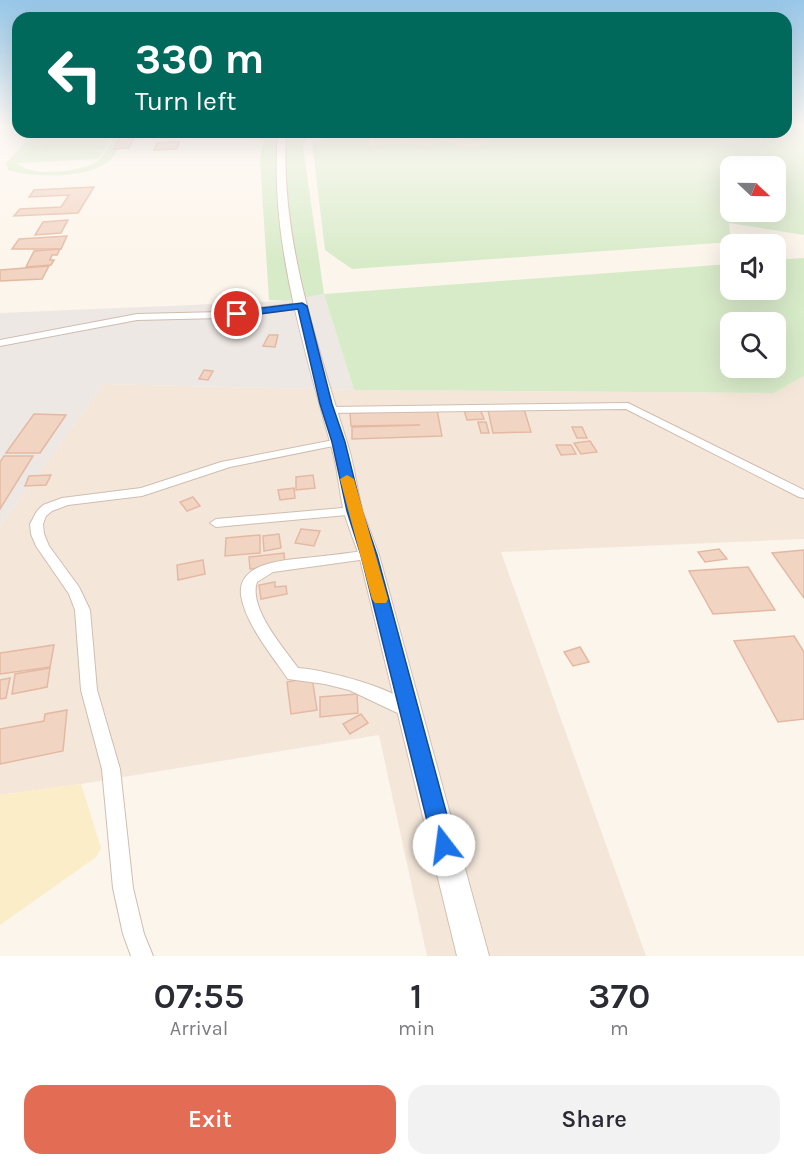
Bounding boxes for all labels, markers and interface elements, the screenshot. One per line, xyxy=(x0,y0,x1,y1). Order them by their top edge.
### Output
text: 330 m xyxy=(135,34,264,84)
icon: left xyxy=(36,36,114,114)
text: Turn left xyxy=(135,85,236,117)
north arrow xyxy=(720,156,786,222)
map controls xyxy=(720,156,786,378)
button: sound xyxy=(720,234,786,300)
pin xyxy=(211,288,262,339)
icon: arrive xyxy=(220,297,253,330)
button: search xyxy=(720,312,786,378)
position arrow xyxy=(412,813,476,877)
text: 07:55 xyxy=(154,975,244,1017)
text: 1 xyxy=(410,975,423,1017)
text: 370 xyxy=(588,975,650,1017)
text: Arrival xyxy=(170,1017,228,1040)
text: min xyxy=(398,1017,435,1040)
text: m xyxy=(610,1017,629,1040)
button: Exit xyxy=(24,1085,396,1154)
button: Share xyxy=(408,1085,780,1154)

